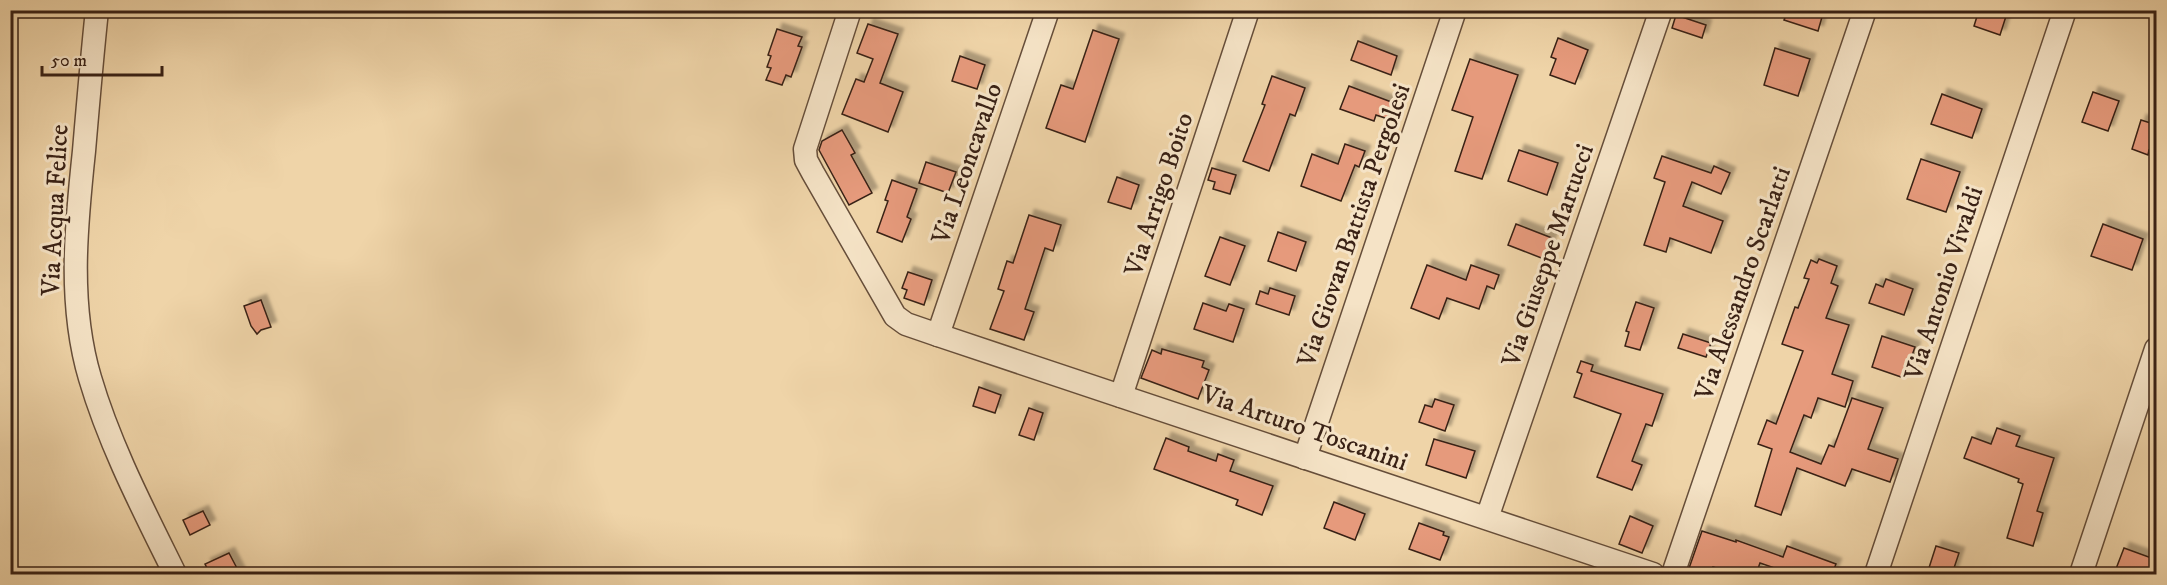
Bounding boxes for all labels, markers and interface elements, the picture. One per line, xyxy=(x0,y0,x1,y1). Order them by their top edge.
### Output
scale bar xyxy=(42,39,162,77)
text: 50 m xyxy=(51,50,87,72)
street label: Via Leoncavallo xyxy=(924,79,1010,249)
street label: Via Giovan Battista Pergolesi xyxy=(1290,79,1418,372)
street label: Via Arrigo Boito xyxy=(1117,109,1201,281)
street label: Via Acqua Felice xyxy=(34,123,76,298)
street label: Via Giuseppe Martucci xyxy=(1495,140,1602,372)
street label: Via Alessandro Scarlatti xyxy=(1688,162,1799,406)
street label: Via Antonio Vivaldi xyxy=(1897,182,1991,386)
street label: Via Arturo Toscanini xyxy=(1196,377,1412,479)

